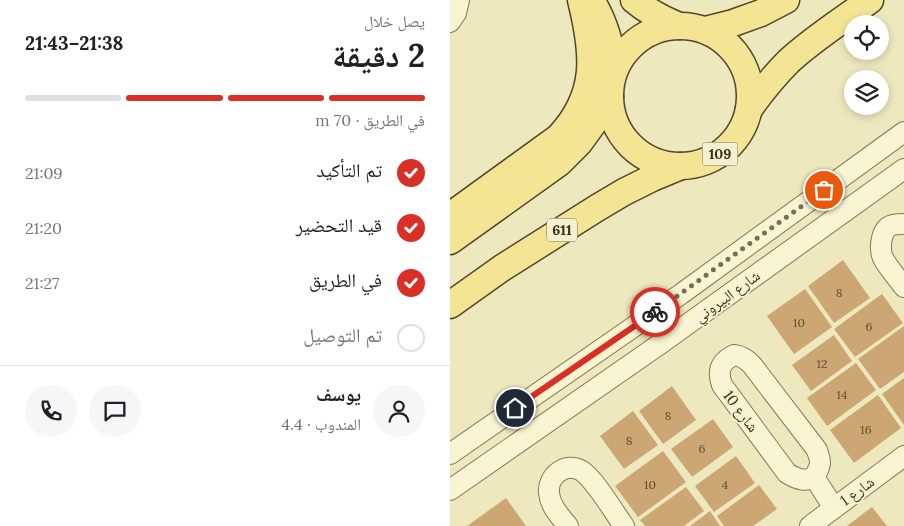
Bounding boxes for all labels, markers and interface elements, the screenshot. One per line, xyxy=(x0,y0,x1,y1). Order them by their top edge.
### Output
text: يصل خلال xyxy=(364,11,425,31)
map controls xyxy=(844,15,889,115)
button: locate xyxy=(844,15,889,60)
text: 21:38–21:43 xyxy=(25,31,123,55)
text: 2 دقيقة xyxy=(332,35,425,76)
button: layers xyxy=(844,70,889,115)
text: في الطريق · 70 m xyxy=(315,110,425,130)
road number: 109 xyxy=(702,142,738,166)
text: تم التأكيد xyxy=(317,158,382,182)
icon: check xyxy=(397,159,425,187)
text: 21:09 xyxy=(25,163,63,183)
pin xyxy=(803,169,845,211)
icon: bag xyxy=(810,176,838,204)
text: قيد التحضير xyxy=(296,213,382,237)
icon: check xyxy=(397,214,425,242)
text: 21:20 xyxy=(25,218,62,238)
road number: 611 xyxy=(547,218,577,242)
street label: شارع البيروني xyxy=(690,266,765,328)
text: في الطريق xyxy=(309,268,382,292)
icon: check xyxy=(397,269,425,297)
text: 21:27 xyxy=(25,273,59,293)
house number: 8 xyxy=(836,285,843,300)
courier xyxy=(630,287,680,337)
icon: bike xyxy=(641,298,669,326)
house number: 10 xyxy=(793,315,805,330)
house number: 6 xyxy=(866,319,873,334)
text: تم التوصيل xyxy=(303,323,382,347)
house number: 12 xyxy=(817,356,827,371)
text: يوسف xyxy=(316,382,361,406)
button: phone xyxy=(25,385,77,437)
button: chat xyxy=(89,385,141,437)
button: person xyxy=(373,385,425,437)
street label: شارع 10 xyxy=(718,386,763,436)
pin xyxy=(494,387,536,429)
house number: 14 xyxy=(837,387,848,402)
icon: home xyxy=(501,394,529,422)
house number: 8 xyxy=(665,408,672,423)
text: المندوب · 4.4 xyxy=(281,414,361,434)
house number: 16 xyxy=(860,422,872,437)
house number: 8 xyxy=(626,433,633,448)
house number: 6 xyxy=(699,441,706,456)
street label: شارع 1 xyxy=(836,472,879,511)
house number: 10 xyxy=(644,477,656,492)
house number: 4 xyxy=(722,477,729,492)

